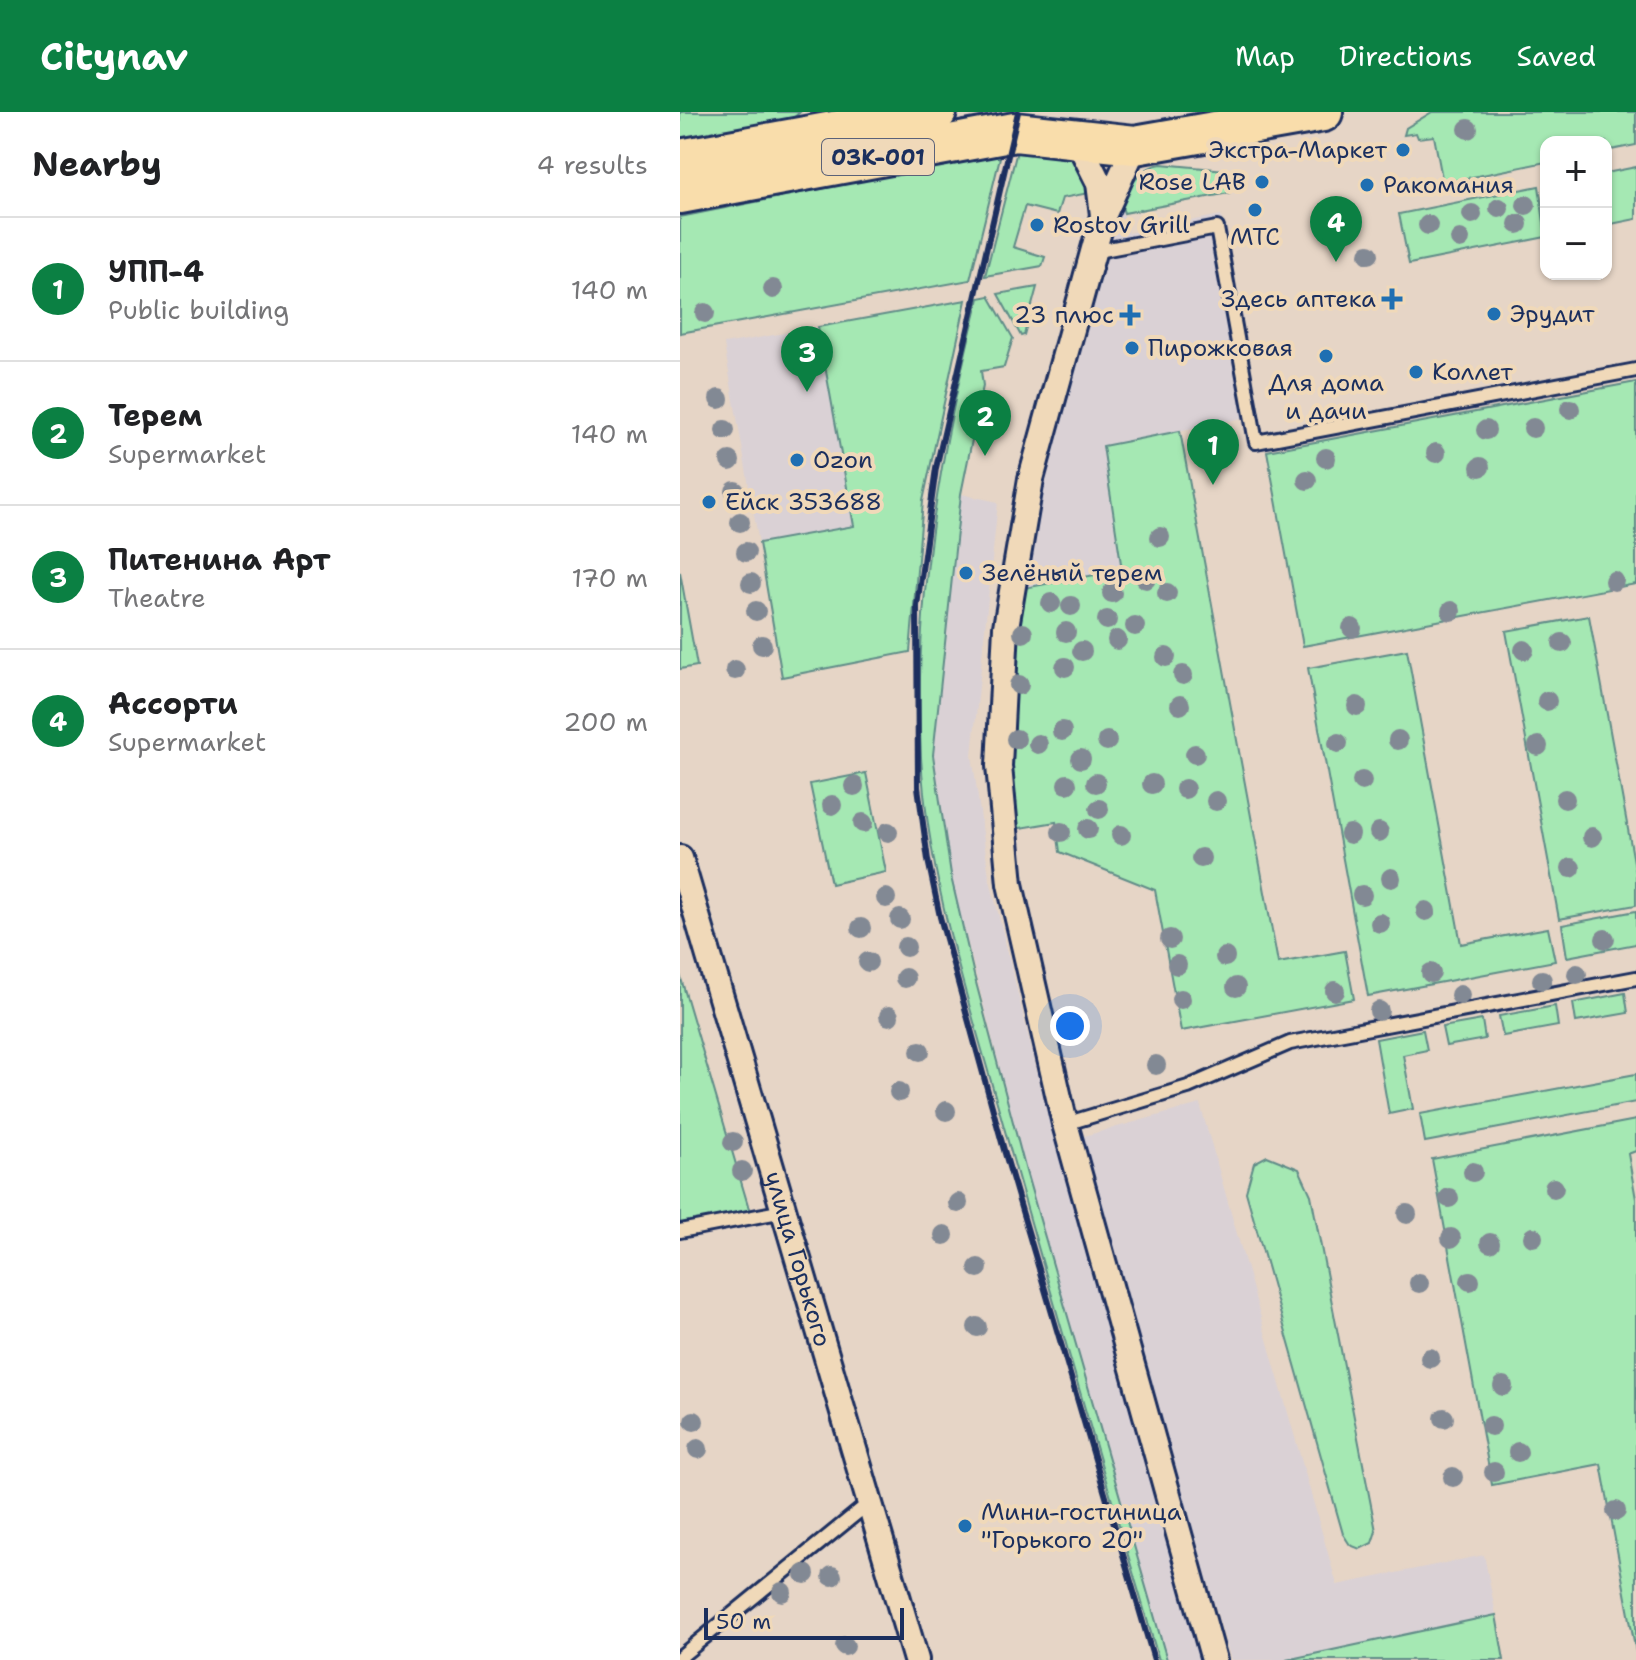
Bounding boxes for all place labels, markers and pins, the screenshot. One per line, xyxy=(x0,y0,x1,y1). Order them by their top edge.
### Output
place label: Экстра-Маркет xyxy=(1209,134,1388,166)
marker: Экстра-Маркет xyxy=(1394,141,1412,159)
place label: Rose LAB xyxy=(1138,166,1246,198)
place label: Ракомания xyxy=(1383,169,1514,201)
marker: Rose LAB xyxy=(1253,173,1271,191)
marker: Ракомания xyxy=(1358,176,1376,194)
pin: 4 xyxy=(1310,196,1362,262)
marker: МТС xyxy=(1246,201,1264,219)
place label: Rostov Grill xyxy=(1053,209,1190,241)
marker: Rostov Grill xyxy=(1028,216,1046,234)
place label: МТС xyxy=(1230,221,1280,253)
place label: Здесь аптека xyxy=(1221,283,1376,315)
marker: Здесь аптека xyxy=(1383,290,1401,308)
place label: Эрудит xyxy=(1510,298,1595,330)
place label: 23 плюс xyxy=(1014,299,1114,331)
marker: Эрудит xyxy=(1485,305,1503,323)
marker: 23 плюс xyxy=(1121,306,1139,324)
pin: 3 xyxy=(781,326,833,392)
place label: Пирожковая xyxy=(1148,332,1293,364)
marker: Пирожковая xyxy=(1123,339,1141,357)
marker: Для дома и дачи xyxy=(1317,347,1335,365)
place label: Коллет xyxy=(1432,356,1514,388)
marker: Коллет xyxy=(1407,363,1425,381)
place label: Для дома и дачи xyxy=(1268,367,1384,427)
pin: 2 xyxy=(959,390,1011,456)
pin: 1 xyxy=(1187,419,1239,485)
place label: Ozon xyxy=(813,444,873,476)
marker: Ozon xyxy=(788,451,806,469)
place label: Ейск 353688 xyxy=(725,486,882,518)
marker: Ейск 353688 xyxy=(700,493,718,511)
place label: Зелёный терем xyxy=(982,557,1163,589)
marker: Зелёный терем xyxy=(957,564,975,582)
place label: Мини-гостиница "Горького 20" xyxy=(981,1496,1182,1556)
marker: Мини-гостиница "Горького 20" xyxy=(956,1517,974,1535)

